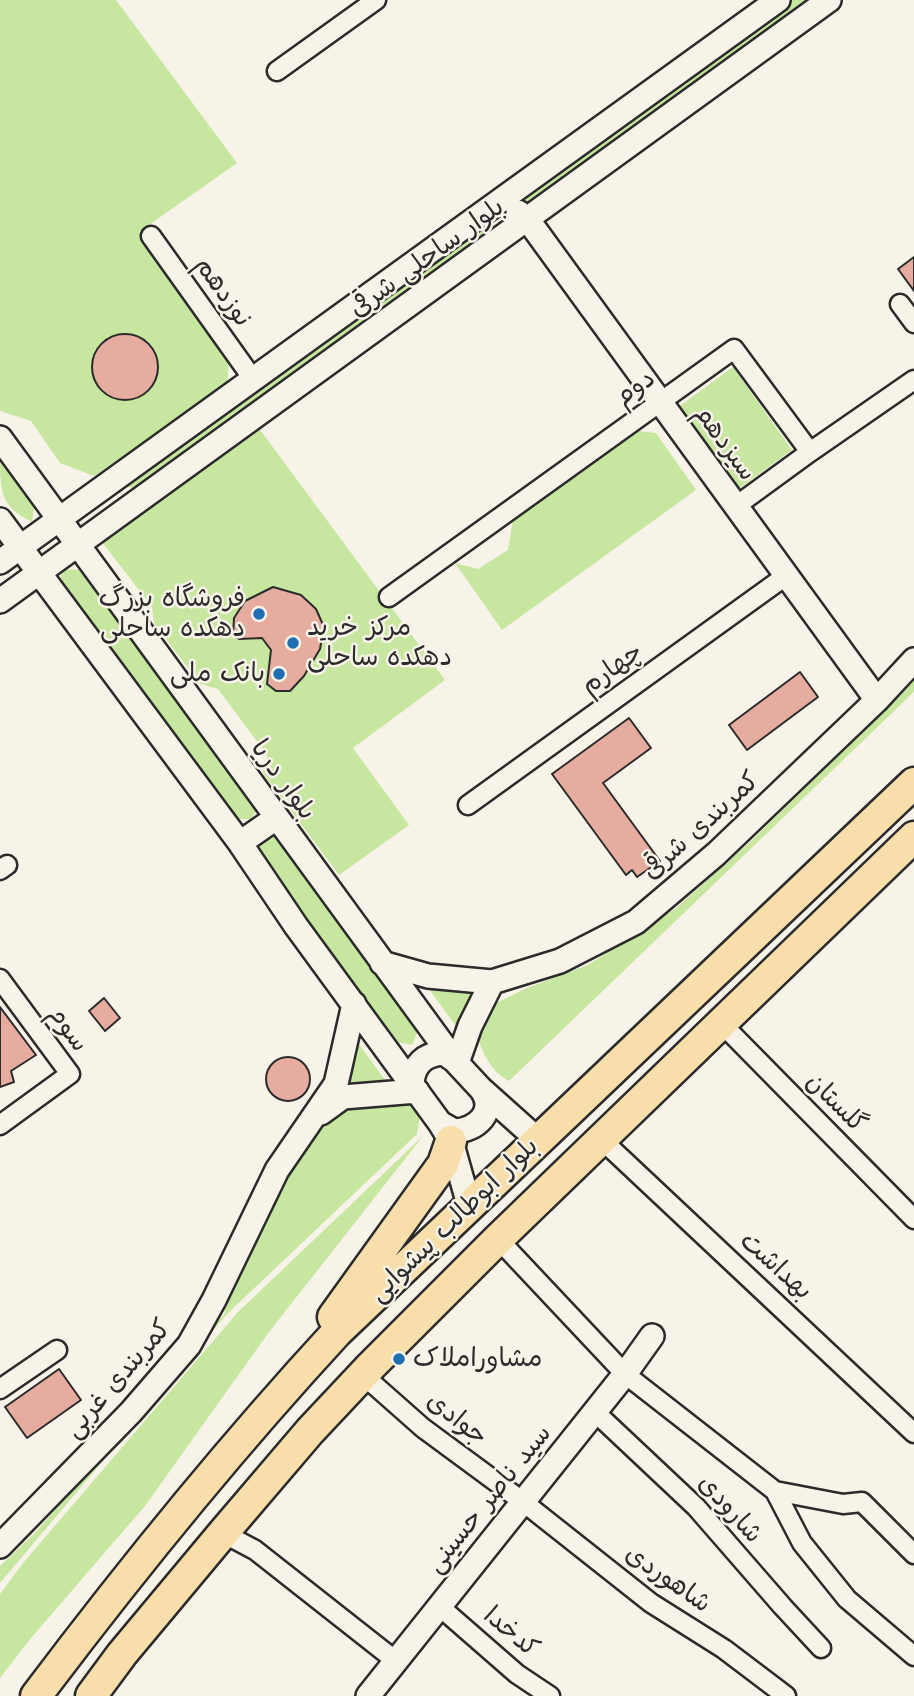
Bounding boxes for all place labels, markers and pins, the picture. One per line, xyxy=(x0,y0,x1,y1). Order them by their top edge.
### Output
place label: فروشگاه بزرگ دهکده ساحلی xyxy=(99,583,245,644)
marker: فروشگاه بزرگ دهکده ساحلی xyxy=(251,606,267,622)
place label: مرکز خرید دهکده ساحلی xyxy=(307,612,452,674)
marker: مرکز خرید دهکده ساحلی xyxy=(285,635,301,651)
place label: بانک ملی xyxy=(170,658,265,690)
marker: بانک ملی xyxy=(271,666,287,682)
place label: مشاوراملاک xyxy=(413,1343,542,1375)
marker: مشاوراملاک xyxy=(391,1351,407,1367)

